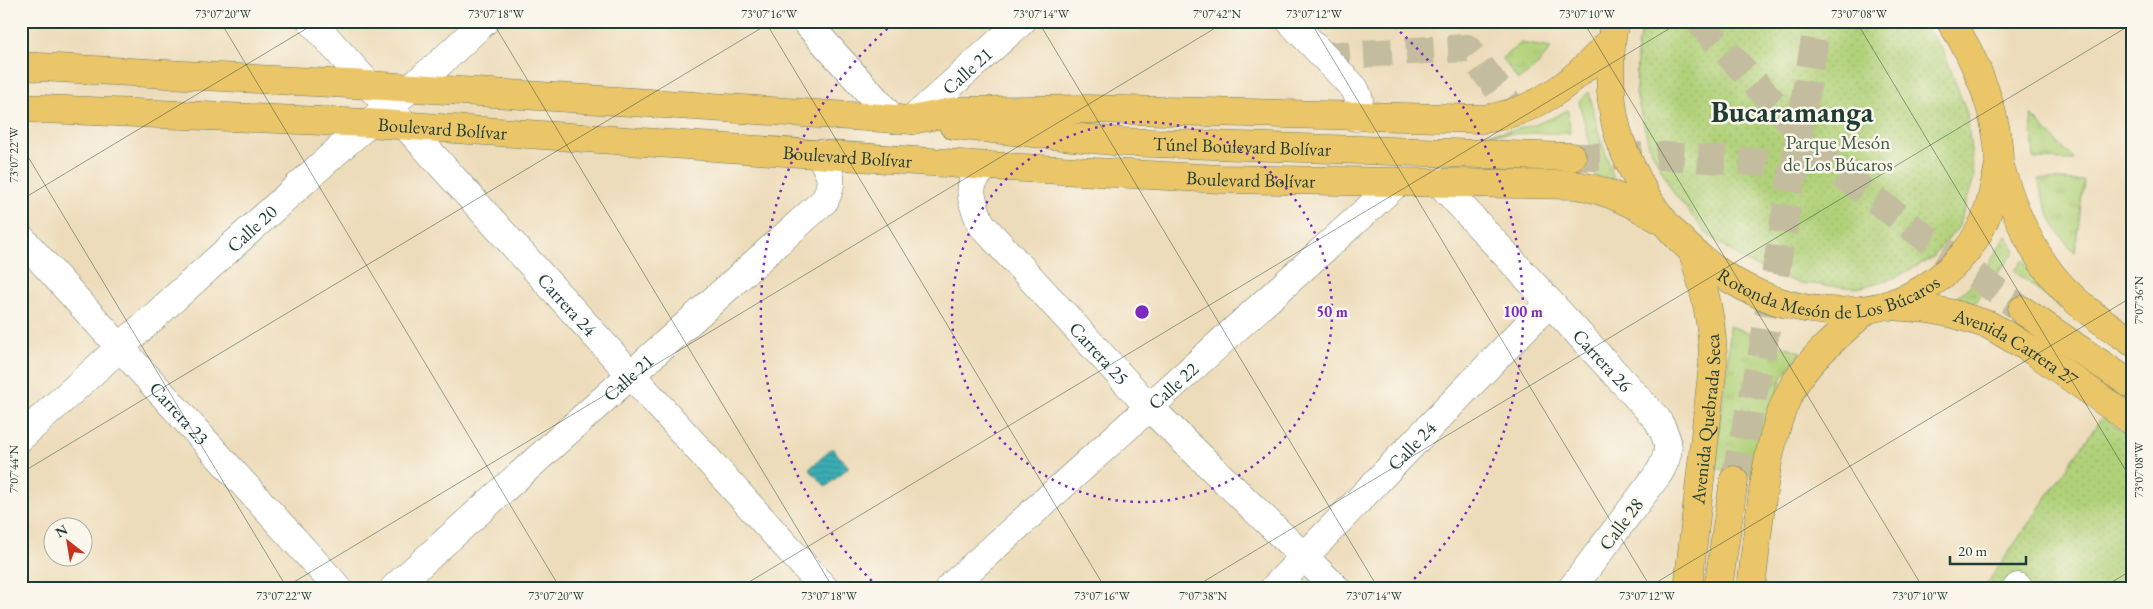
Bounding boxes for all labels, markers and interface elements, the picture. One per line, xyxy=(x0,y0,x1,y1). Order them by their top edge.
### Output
text: 73°07'20"W xyxy=(195,6,252,22)
text: 73°07'18"W xyxy=(468,6,525,22)
text: 73°07'16"W xyxy=(741,6,798,22)
text: 73°07'14"W xyxy=(1013,6,1070,22)
text: 7°07'42"N xyxy=(1193,6,1242,22)
text: 73°07'12"W xyxy=(1286,6,1343,22)
text: 73°07'10"W xyxy=(1559,6,1616,22)
text: 73°07'08"W xyxy=(1831,6,1888,22)
street label: Calle 21 xyxy=(936,41,998,100)
district label: Bucaramanga xyxy=(1711,93,1874,131)
street label: Boulevard Bolívar xyxy=(377,111,509,145)
text: 73°07'22"W xyxy=(6,126,22,183)
park label: Parque Mesón de Los Búcaros xyxy=(1783,130,1893,177)
street label: Túnel Boulevard Bolívar xyxy=(1153,131,1332,161)
street label: Boulevard Bolívar xyxy=(782,139,914,173)
street label: Boulevard Bolívar xyxy=(1185,165,1316,193)
street label: Calle 20 xyxy=(221,199,282,258)
street label: Rotonda Mesón de Los Búcaros xyxy=(1712,255,1944,285)
text: Rotonda Mesón de Los Búcaros xyxy=(1713,262,1944,324)
street label: Carrera 24 xyxy=(532,267,603,342)
text: 7°07'36"N xyxy=(2131,275,2147,324)
text: 50 m xyxy=(1316,302,1348,321)
text: 100 m xyxy=(1503,302,1543,321)
street label: Avenida Carrera 27 xyxy=(1950,302,2084,392)
centre of rings xyxy=(1133,303,1151,321)
street label: Carrera 25 xyxy=(1064,316,1135,390)
street label: Carrera 26 xyxy=(1567,323,1638,397)
street label: Avenida Quebrada Seca xyxy=(1685,332,1726,506)
street label: Calle 21 xyxy=(598,348,659,407)
street label: Calle 22 xyxy=(1142,356,1204,415)
street label: Carrera 23 xyxy=(144,376,215,450)
street label: Calle 24 xyxy=(1382,415,1442,476)
text: 73°07'08"W xyxy=(2131,441,2147,498)
text: 7°07'44"N xyxy=(6,444,22,493)
street label: Calle 28 xyxy=(1593,493,1649,555)
north arrow xyxy=(42,516,92,566)
text: N xyxy=(52,520,71,541)
scale bar xyxy=(1950,534,2027,566)
text: 20 m xyxy=(1958,541,1987,560)
text: 73°07'22"W xyxy=(256,588,313,604)
text: 73°07'20"W xyxy=(528,588,585,604)
text: 73°07'18"W xyxy=(801,588,858,604)
text: 73°07'16"W xyxy=(1074,588,1131,604)
text: 7°07'38"N xyxy=(1179,588,1228,604)
text: 73°07'14"W xyxy=(1346,588,1403,604)
text: 73°07'12"W xyxy=(1619,588,1676,604)
text: 73°07'10"W xyxy=(1892,588,1949,604)

